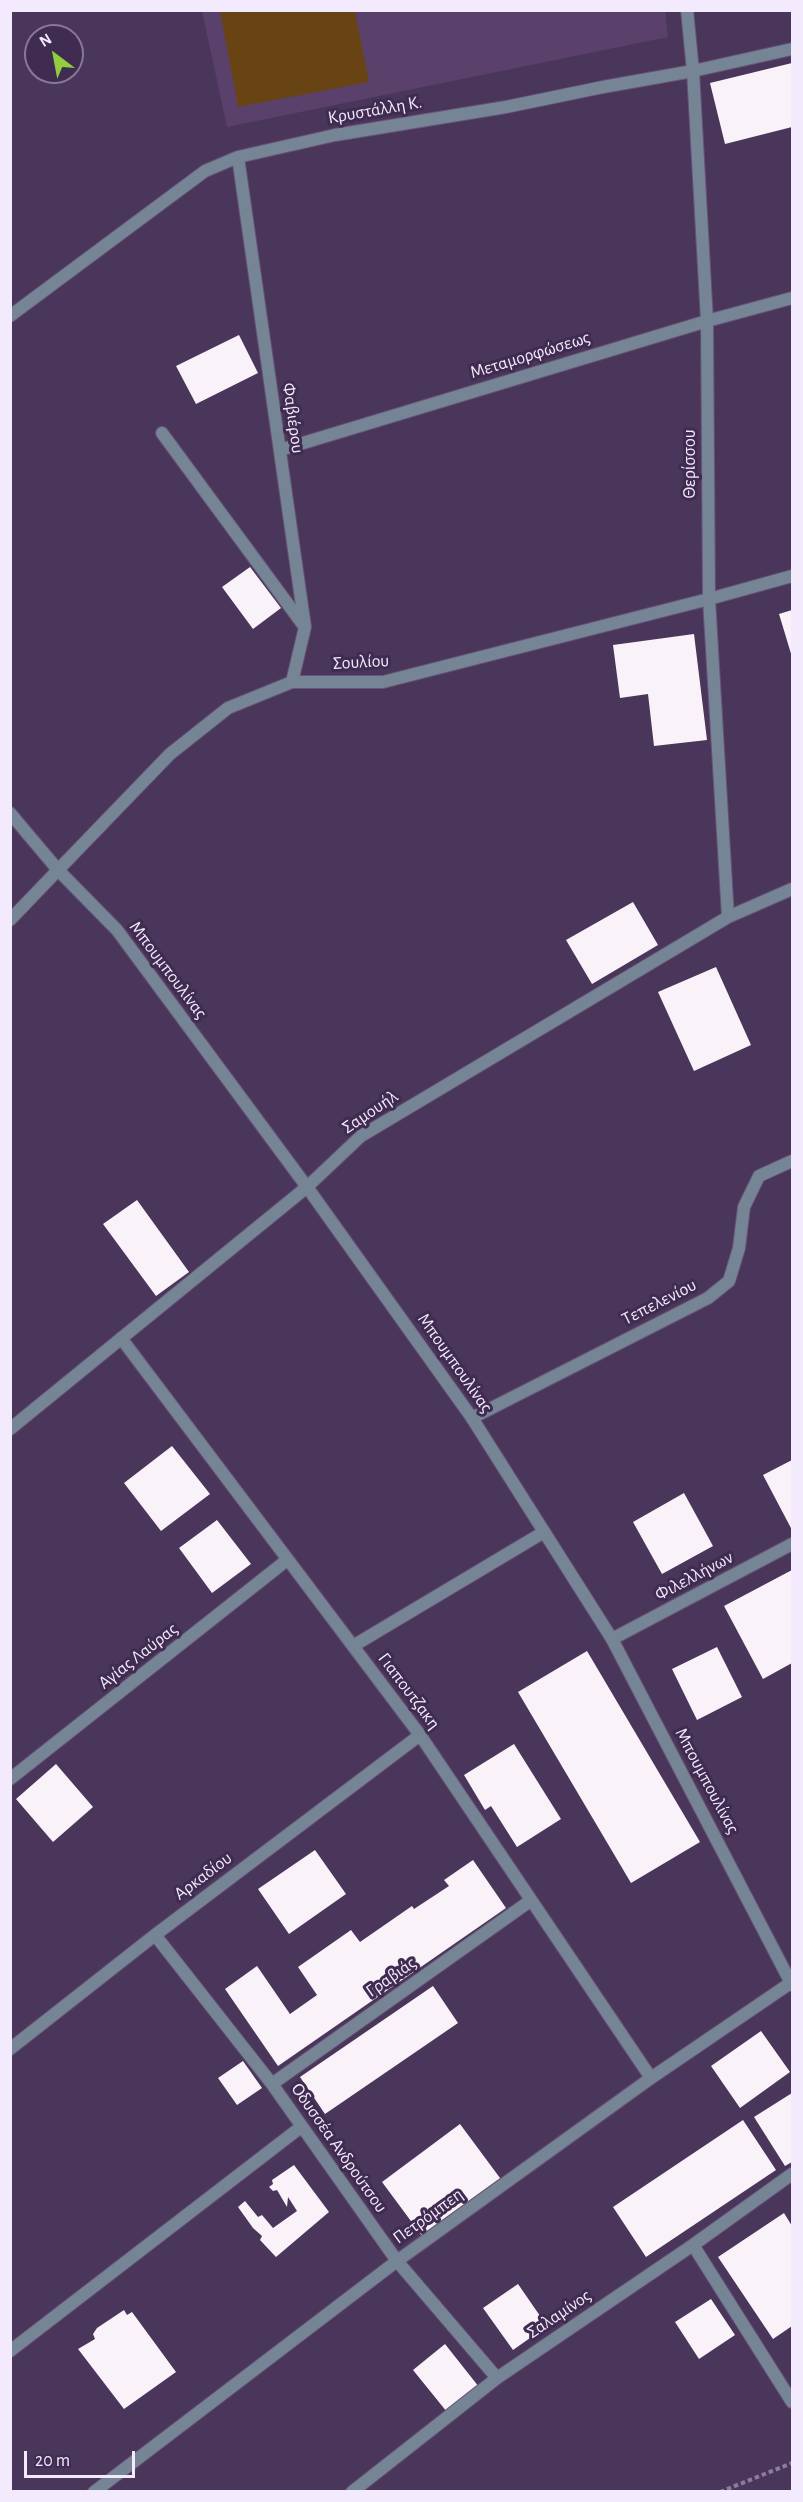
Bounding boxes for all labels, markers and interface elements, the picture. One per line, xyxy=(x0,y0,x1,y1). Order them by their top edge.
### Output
north arrow xyxy=(24,24,84,84)
text: N xyxy=(37,31,54,50)
street label: Κρυστάλλη Κ. xyxy=(326,91,424,129)
street label: Μεταμορφώσεως xyxy=(467,326,593,384)
street label: Φαβιέρου xyxy=(277,381,309,455)
street label: Θερίσσου xyxy=(679,429,701,499)
street label: Σουλίου xyxy=(332,650,390,674)
street label: Μπουμπουλίνας xyxy=(124,917,212,1023)
street label: Σαμουήλ xyxy=(338,1086,402,1138)
street label: Τεπελενίου xyxy=(618,1274,700,1330)
street label: Μπουμπουλίνας xyxy=(413,1309,497,1417)
street label: Φιλελλήνων xyxy=(651,1546,737,1606)
street label: Αγίας Λαύρας xyxy=(94,1618,182,1694)
street label: Γιαπουτζακη xyxy=(373,1648,445,1734)
street label: Μπουμπουλίνας xyxy=(670,1725,744,1837)
street label: Αρκαδίου xyxy=(170,1847,236,1905)
street label: Γραβιάς xyxy=(362,1952,420,2002)
street label: Οδυσσέα Ανδρούτσου xyxy=(286,2079,392,2217)
street label: Πετρόμπεη xyxy=(389,2183,467,2249)
street label: Σαλαμίνος xyxy=(523,2285,595,2343)
scale bar xyxy=(27,2439,138,2477)
text: 20 m xyxy=(35,2452,70,2470)

